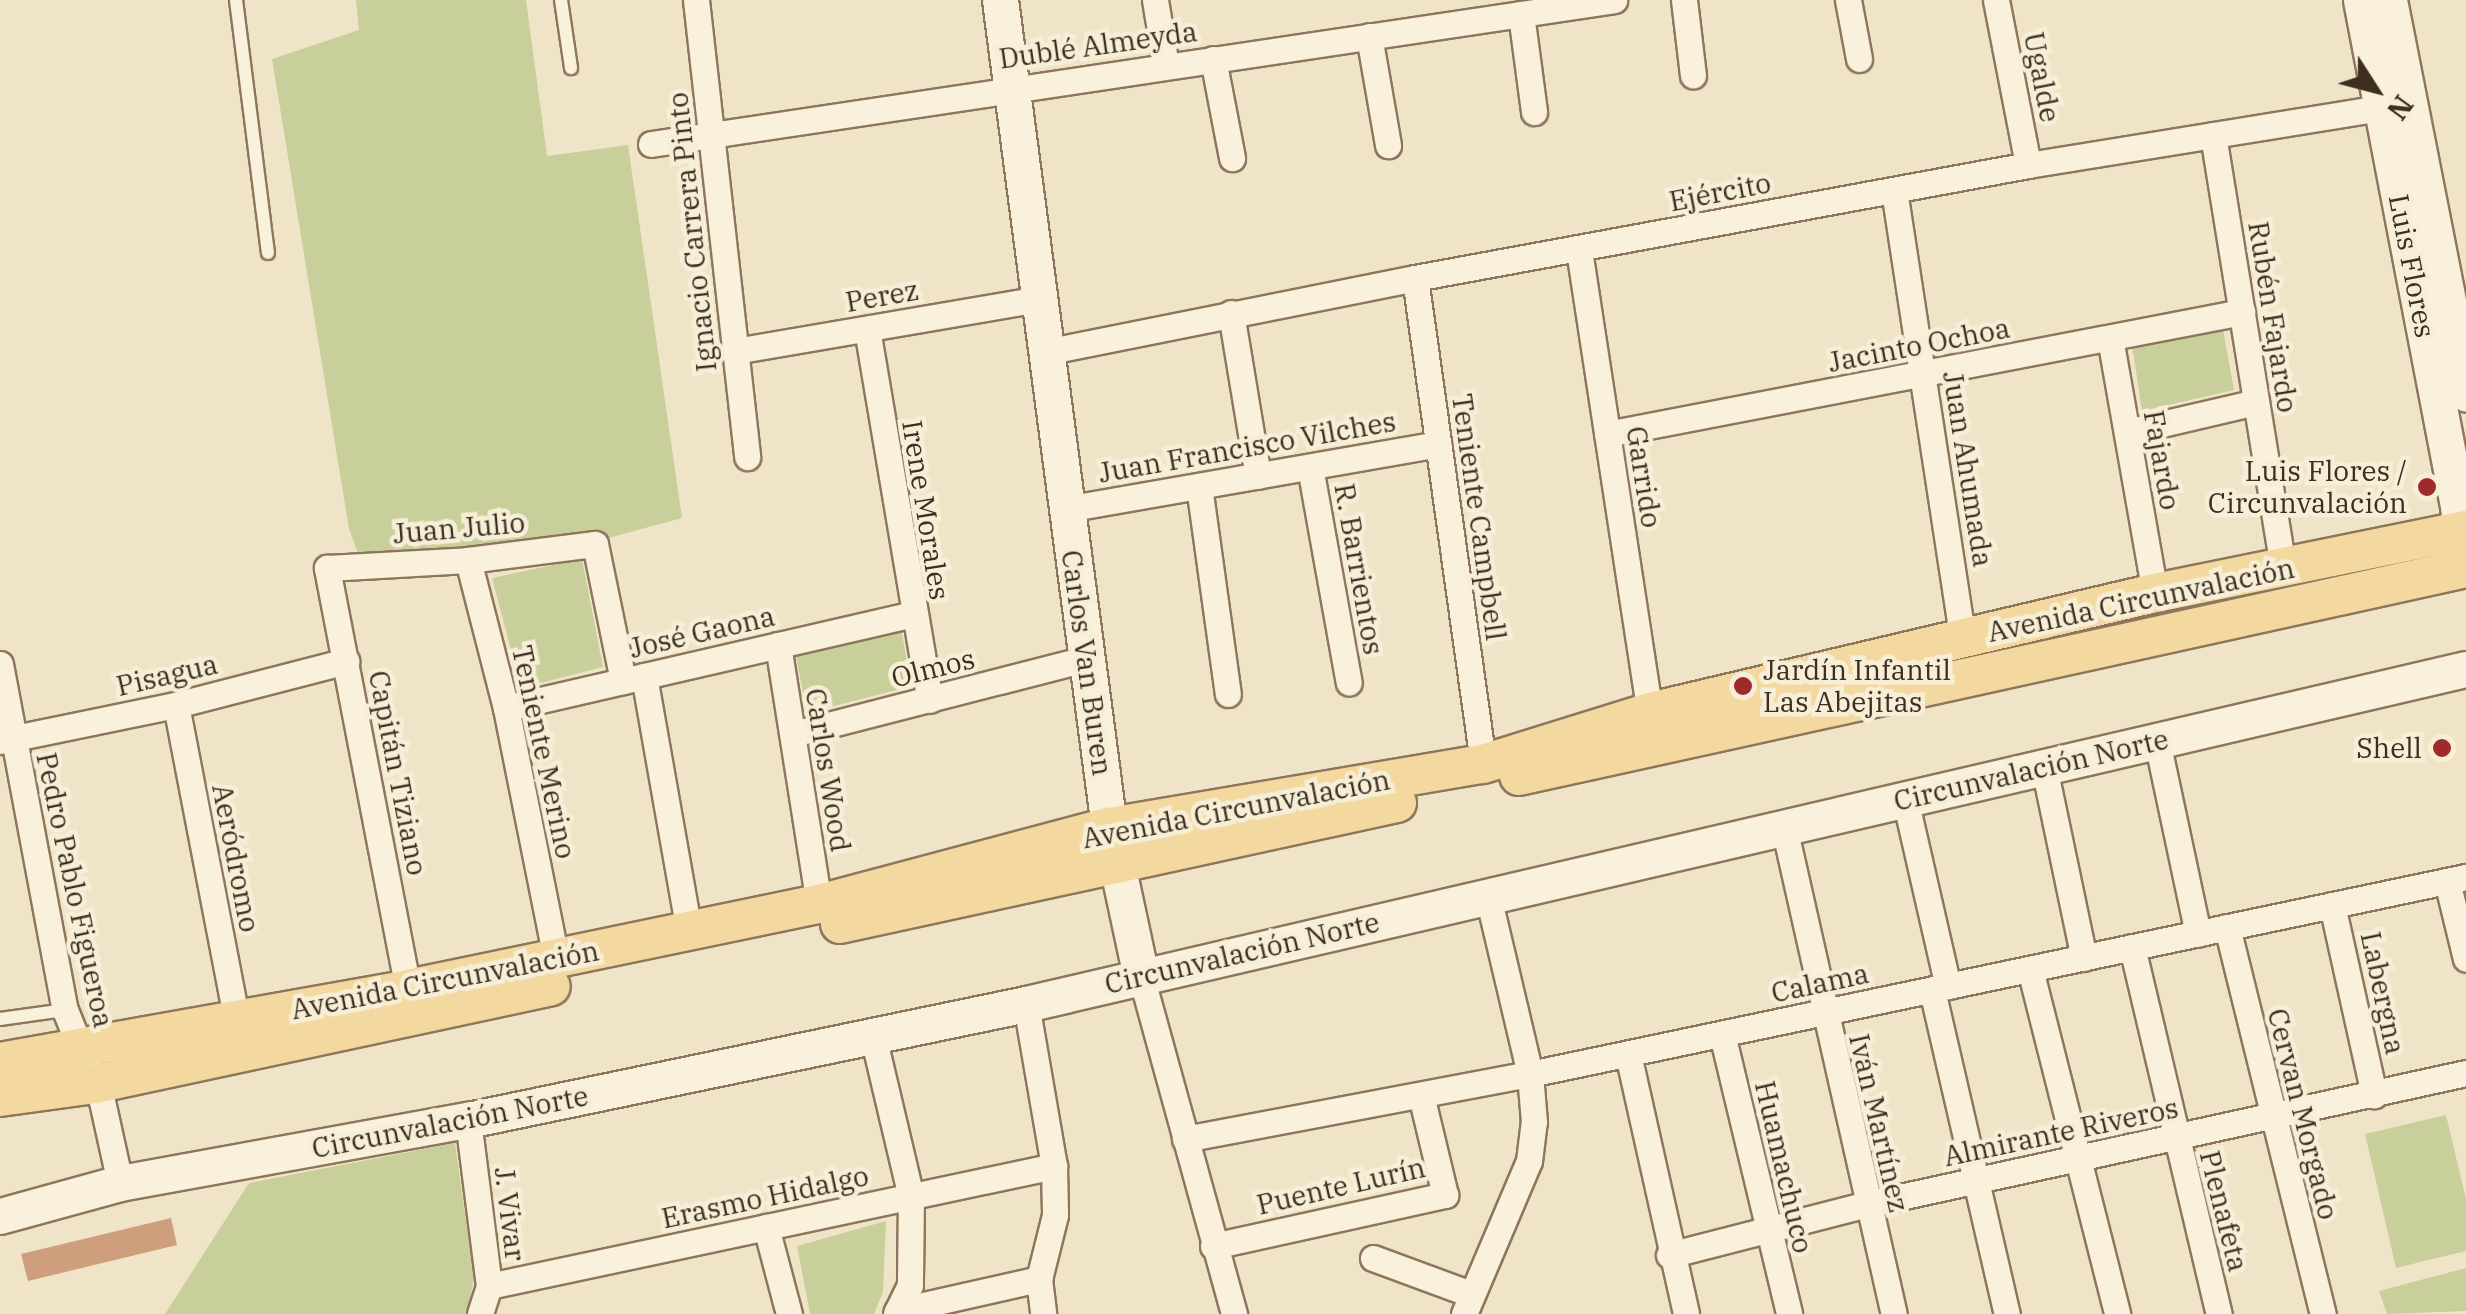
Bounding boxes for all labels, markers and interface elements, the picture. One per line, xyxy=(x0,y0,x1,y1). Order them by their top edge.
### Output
street label: Dublé Almeyda xyxy=(997,14,1199,76)
street label: Ugalde xyxy=(2017,29,2067,125)
north arrow xyxy=(2326,40,2426,140)
text: N xyxy=(2379,88,2422,128)
street label: Ignacio Carrera Pinto xyxy=(661,91,723,373)
street label: Ejército xyxy=(1666,166,1774,218)
street label: Luis Flores xyxy=(2382,191,2442,341)
street label: Rubén Fajardo xyxy=(2241,219,2305,415)
street label: Perez xyxy=(843,273,921,319)
street label: Jacinto Ochoa xyxy=(1825,311,2013,379)
street label: Juan Ahumada xyxy=(1936,369,2000,569)
street label: Teniente Campbell xyxy=(1445,391,1513,643)
street label: Juan Francisco Vilches xyxy=(1096,404,1398,490)
street label: Fajardo xyxy=(2137,408,2187,512)
street label: Irene Morales xyxy=(895,418,957,602)
street label: Garrido xyxy=(1619,424,1669,530)
place label: Luis Flores / Circunvalación xyxy=(2208,454,2407,520)
marker: Luis Flores / Circunvalación xyxy=(2416,476,2438,498)
street label: R. Barrientos xyxy=(1327,481,1391,657)
street label: Juan Julio xyxy=(391,505,527,551)
street label: Carlos Van Buren xyxy=(1055,548,1119,778)
street label: Avenida Circunvalación xyxy=(1984,551,2298,649)
street label: José Gaona xyxy=(626,599,778,665)
street label: Olmos xyxy=(888,641,978,695)
street label: Teniente Merino xyxy=(505,642,583,862)
street label: Pisagua xyxy=(113,647,221,703)
place label: Jardín Infantil Las Abejitas xyxy=(1763,653,1951,719)
street label: Capitán Tiziano xyxy=(362,668,434,878)
marker: Jardín Infantil Las Abejitas xyxy=(1732,675,1754,697)
street label: Carlos Wood xyxy=(799,686,857,854)
street label: Circunvalación Norte xyxy=(1890,722,2172,818)
place label: Shell xyxy=(2356,731,2422,765)
marker: Shell xyxy=(2431,737,2453,759)
street label: Pedro Pablo Figueroa xyxy=(29,749,121,1031)
street label: Avenida Circunvalación xyxy=(1079,763,1393,855)
street label: Aeródromo xyxy=(205,781,267,935)
street label: Circunvalación Norte xyxy=(1101,905,1383,1001)
street label: Labergna xyxy=(2354,929,2412,1057)
street label: Avenida Circunvalación xyxy=(288,934,602,1026)
street label: Calama xyxy=(1768,956,1872,1010)
street label: Cervan Morgado xyxy=(2261,1005,2345,1223)
street label: Iván Martínez xyxy=(1842,1031,1916,1215)
street label: Huamachuco xyxy=(1748,1078,1820,1256)
street label: Circunvalación Norte xyxy=(309,1079,591,1165)
street label: Almirante Riveros xyxy=(1941,1091,2181,1173)
street label: Plenafeta xyxy=(2193,1147,2255,1275)
street label: Puente Lurín xyxy=(1253,1150,1429,1222)
street label: Erasmo Hidalgo xyxy=(658,1159,872,1235)
street label: J. Vivar xyxy=(488,1165,532,1263)

